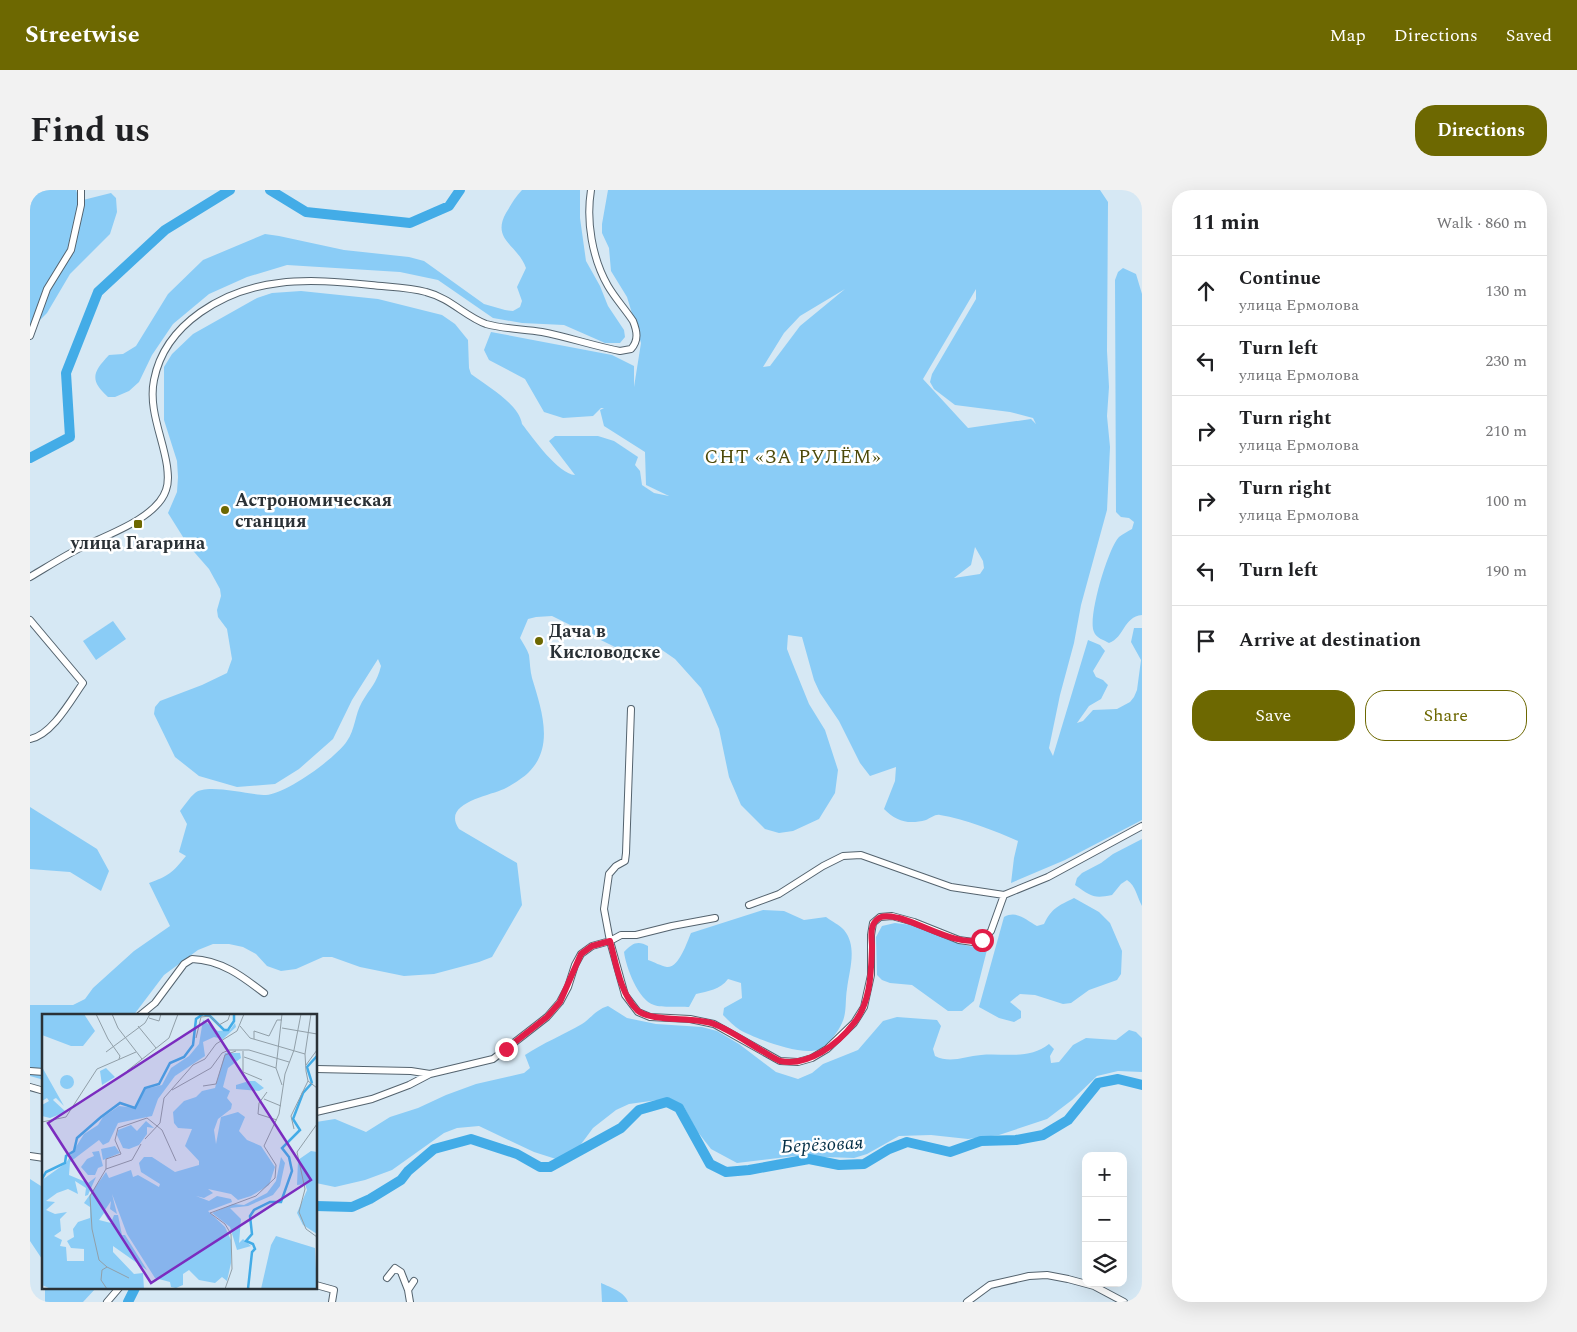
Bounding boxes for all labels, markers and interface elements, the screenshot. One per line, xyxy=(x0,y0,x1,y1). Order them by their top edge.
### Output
text: Streetwise xyxy=(25,17,140,53)
text: Map xyxy=(1330,22,1366,49)
text: Directions xyxy=(1394,22,1478,49)
text: Saved xyxy=(1506,22,1552,49)
text: Find us xyxy=(30,104,150,157)
button: Directions xyxy=(1415,105,1547,156)
text: 11 min xyxy=(1192,207,1260,239)
text: Walk · 860 m xyxy=(1436,211,1527,235)
text: Continue xyxy=(1239,264,1321,293)
icon: ahead xyxy=(1192,277,1220,305)
text: 130 m xyxy=(1485,279,1527,303)
text: улица Ермолова xyxy=(1239,293,1359,317)
text: Turn left xyxy=(1239,334,1318,363)
icon: left xyxy=(1192,347,1220,375)
text: 230 m xyxy=(1485,349,1527,373)
text: улица Ермолова xyxy=(1239,363,1359,387)
text: Turn right xyxy=(1239,404,1332,433)
icon: right xyxy=(1192,417,1220,445)
text: 210 m xyxy=(1485,419,1527,443)
text: улица Ермолова xyxy=(1239,433,1359,457)
district label: СНТ «ЗА РУЛЁМ» xyxy=(705,443,881,472)
text: Turn right xyxy=(1239,474,1332,503)
place label: Астрономическая станция xyxy=(235,487,393,535)
icon: right xyxy=(1192,487,1220,515)
text: 100 m xyxy=(1485,489,1527,513)
text: улица Ермолова xyxy=(1239,503,1359,527)
marker: Астрономическая станция xyxy=(219,504,231,516)
marker: улица Гагарина xyxy=(132,518,144,530)
place label: улица Гагарина xyxy=(70,530,206,557)
text: Turn left xyxy=(1239,556,1318,585)
icon: left xyxy=(1192,557,1220,585)
text: 190 m xyxy=(1485,559,1527,583)
place label: Дача в Кисловодске xyxy=(549,618,661,666)
text: Arrive at destination xyxy=(1239,626,1421,655)
icon: arrive xyxy=(1192,627,1220,655)
marker: Дача в Кисловодске xyxy=(533,635,545,647)
button: Save xyxy=(1192,690,1355,741)
button: Share xyxy=(1365,690,1527,741)
route start xyxy=(971,929,994,952)
inset map xyxy=(42,1014,318,1290)
route end xyxy=(495,1038,518,1061)
water label: Берёзовая xyxy=(780,1128,864,1162)
map controls xyxy=(1082,1152,1127,1287)
button: + xyxy=(1082,1152,1127,1197)
button: − xyxy=(1082,1197,1127,1242)
button: layers xyxy=(1082,1242,1127,1287)

